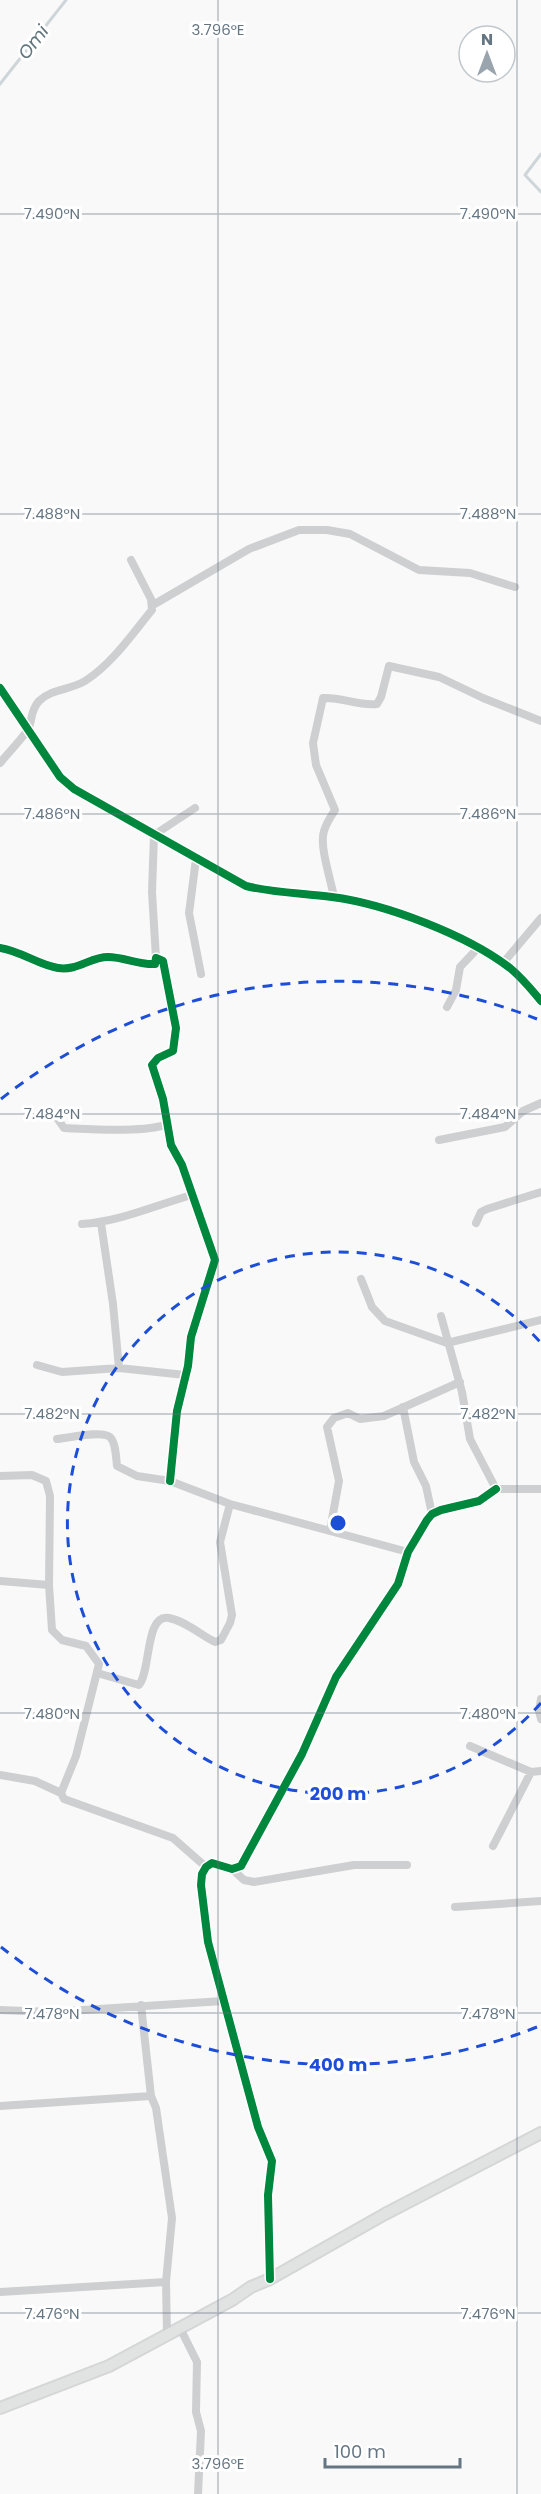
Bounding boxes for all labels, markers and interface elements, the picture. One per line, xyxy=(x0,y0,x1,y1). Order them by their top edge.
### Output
water label: Omi xyxy=(12,19,55,64)
text: 3.796°E xyxy=(192,19,245,40)
north arrow xyxy=(457,24,517,84)
text: N xyxy=(481,28,493,51)
text: 7.490°N xyxy=(24,203,80,224)
text: 7.490°N xyxy=(460,203,516,224)
text: 7.488°N xyxy=(24,503,80,524)
text: 7.488°N xyxy=(460,503,516,524)
text: 7.486°N xyxy=(24,803,80,824)
text: 7.486°N xyxy=(460,803,516,824)
text: 7.484°N xyxy=(24,1103,80,1124)
text: 7.484°N xyxy=(460,1103,516,1124)
text: 7.482°N xyxy=(24,1403,80,1424)
text: 7.482°N xyxy=(460,1403,516,1424)
centre of rings xyxy=(328,1513,348,1533)
text: 7.480°N xyxy=(24,1703,80,1724)
text: 7.480°N xyxy=(460,1703,516,1724)
text: 200 m xyxy=(310,1781,366,1806)
text: 7.478°N xyxy=(24,2003,80,2024)
text: 7.478°N xyxy=(460,2003,516,2024)
text: 400 m xyxy=(309,2052,367,2077)
text: 7.476°N xyxy=(24,2303,80,2324)
text: 7.476°N xyxy=(460,2303,516,2324)
scale bar xyxy=(325,2431,460,2469)
text: 100 m xyxy=(334,2439,386,2464)
text: 3.796°E xyxy=(192,2453,245,2474)

